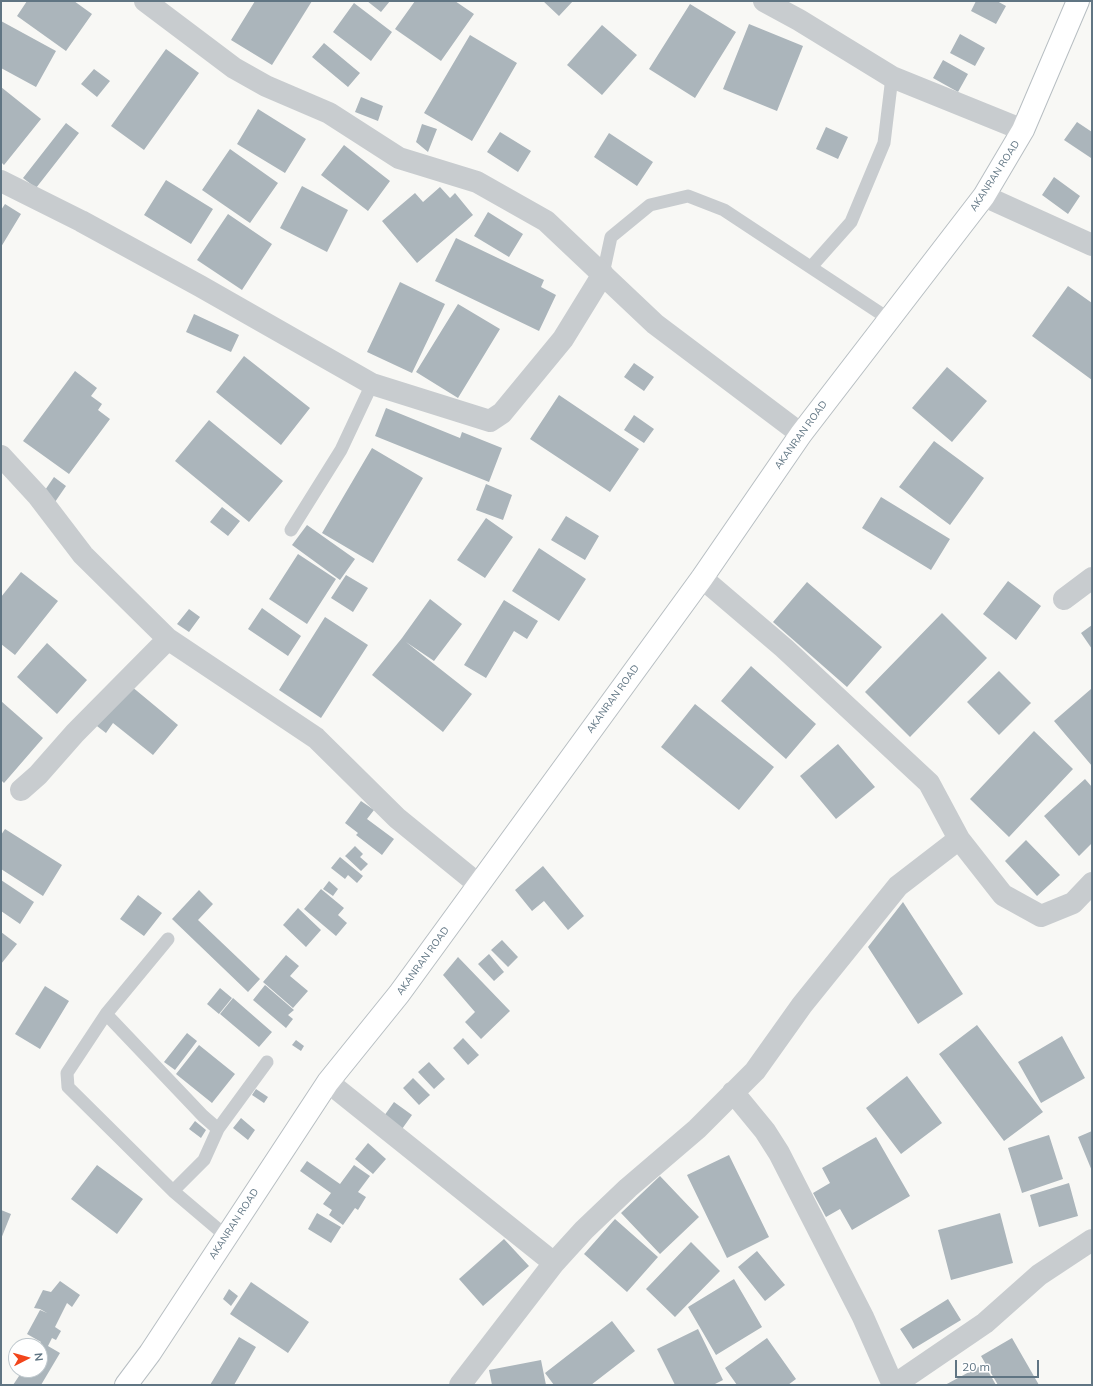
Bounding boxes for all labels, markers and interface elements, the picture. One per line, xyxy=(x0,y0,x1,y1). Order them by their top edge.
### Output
street label: AKANRAN ROAD xyxy=(968,138,1022,214)
street label: AKANRAN ROAD xyxy=(772,398,830,472)
street label: AKANRAN ROAD xyxy=(584,662,642,736)
street label: AKANRAN ROAD xyxy=(394,924,452,998)
street label: AKANRAN ROAD xyxy=(207,1186,261,1262)
north arrow xyxy=(8,1338,48,1378)
text: N xyxy=(32,1352,46,1362)
scale bar xyxy=(957,1352,1041,1378)
text: 20 m xyxy=(962,1359,990,1374)

